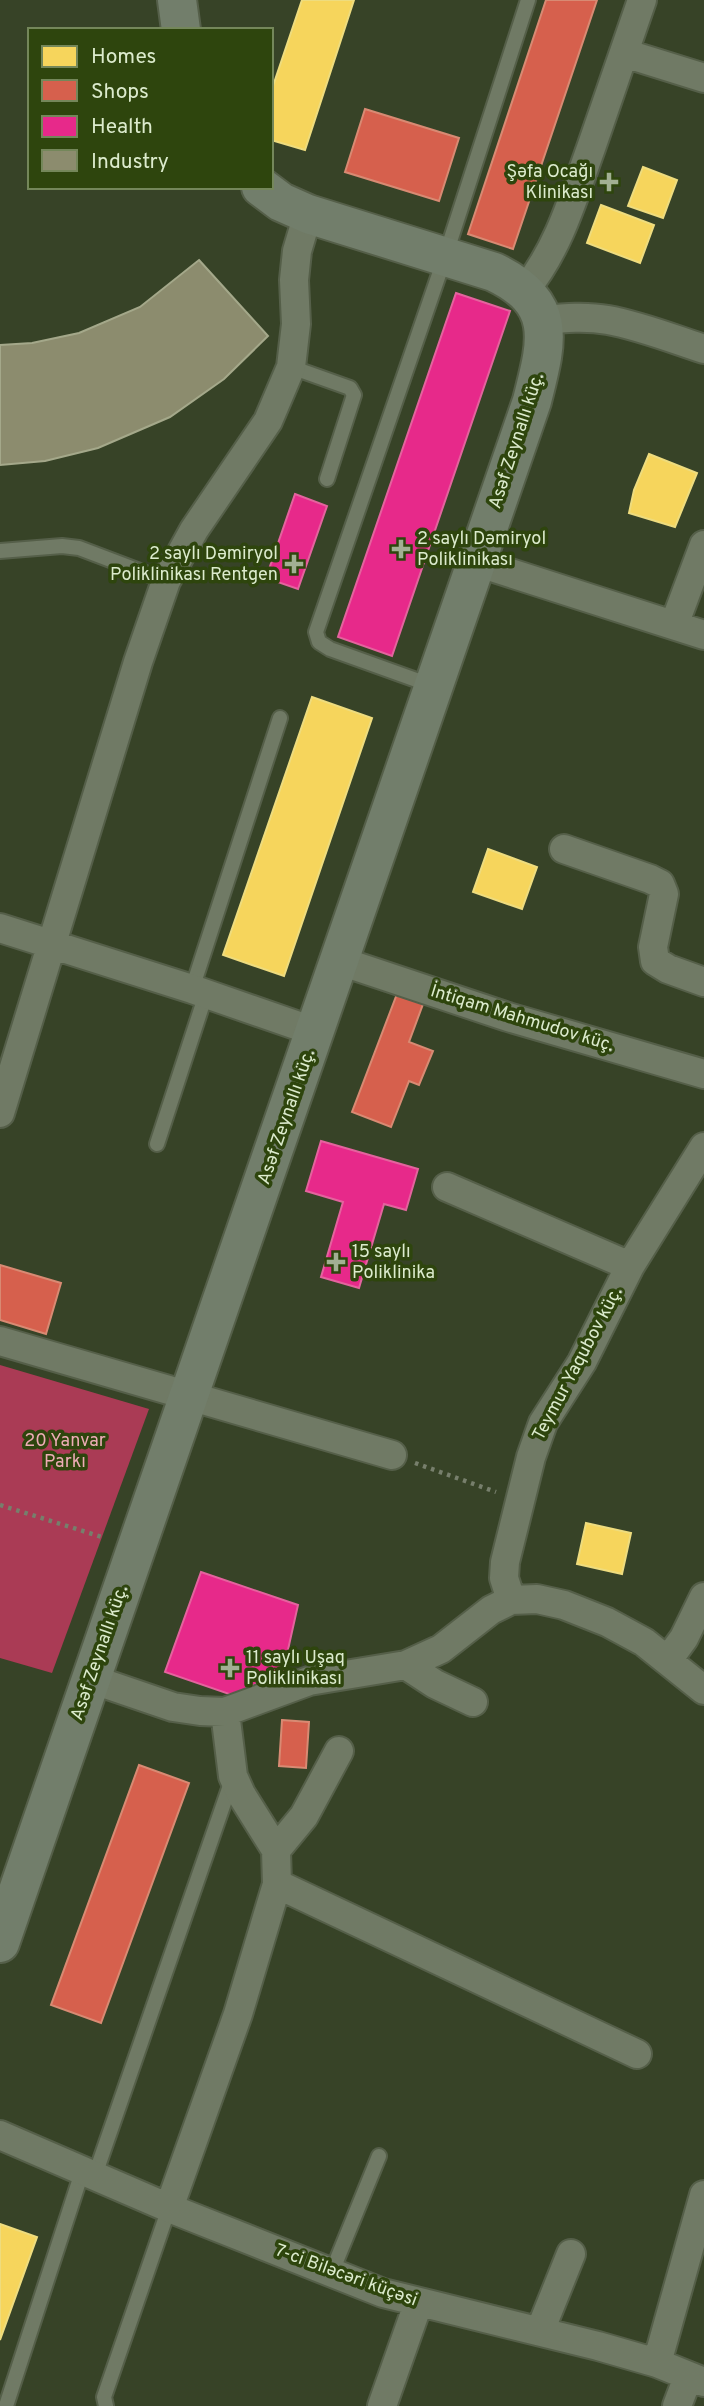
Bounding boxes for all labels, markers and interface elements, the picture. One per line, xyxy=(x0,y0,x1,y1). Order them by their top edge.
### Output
legend xyxy=(28,28,273,189)
text: Homes xyxy=(91,44,156,71)
text: Shops xyxy=(91,79,149,106)
text: Health xyxy=(91,114,153,141)
text: Industry xyxy=(91,149,169,176)
place label: Şəfa Ocağı Klinikası xyxy=(507,161,593,205)
marker: Şəfa Ocağı Klinikası xyxy=(599,172,619,192)
street label: Asəf Zeynallı küç. xyxy=(484,370,550,512)
place label: 2 saylı Dəmiryol Poliklinikası xyxy=(417,528,546,572)
marker: 2 saylı Dəmiryol Poliklinikası xyxy=(391,539,411,559)
place label: 2 saylı Dəmiryol Poliklinikası Rentgen xyxy=(110,543,278,587)
marker: 2 saylı Dəmiryol Poliklinikası Rentgen xyxy=(284,554,304,574)
street label: İntiqam Mahmudov küç. xyxy=(427,978,617,1058)
street label: Asəf Zeynallı küç. xyxy=(253,1046,321,1188)
place label: 15 saylı Poliklinika xyxy=(352,1241,435,1285)
marker: 15 saylı Poliklinika xyxy=(326,1252,346,1272)
street label: Teymur Yaqubov küç. xyxy=(528,1283,628,1445)
park label: 20 Yanvar Parkı xyxy=(24,1430,106,1474)
street label: Asəf Zeynallı küç. xyxy=(66,1582,134,1724)
place label: 11 saylı Uşaq Poliklinikası xyxy=(246,1647,345,1691)
marker: 11 saylı Uşaq Poliklinikası xyxy=(220,1658,240,1678)
street label: 7-ci Biləcəri küçəsi xyxy=(272,2240,420,2312)

